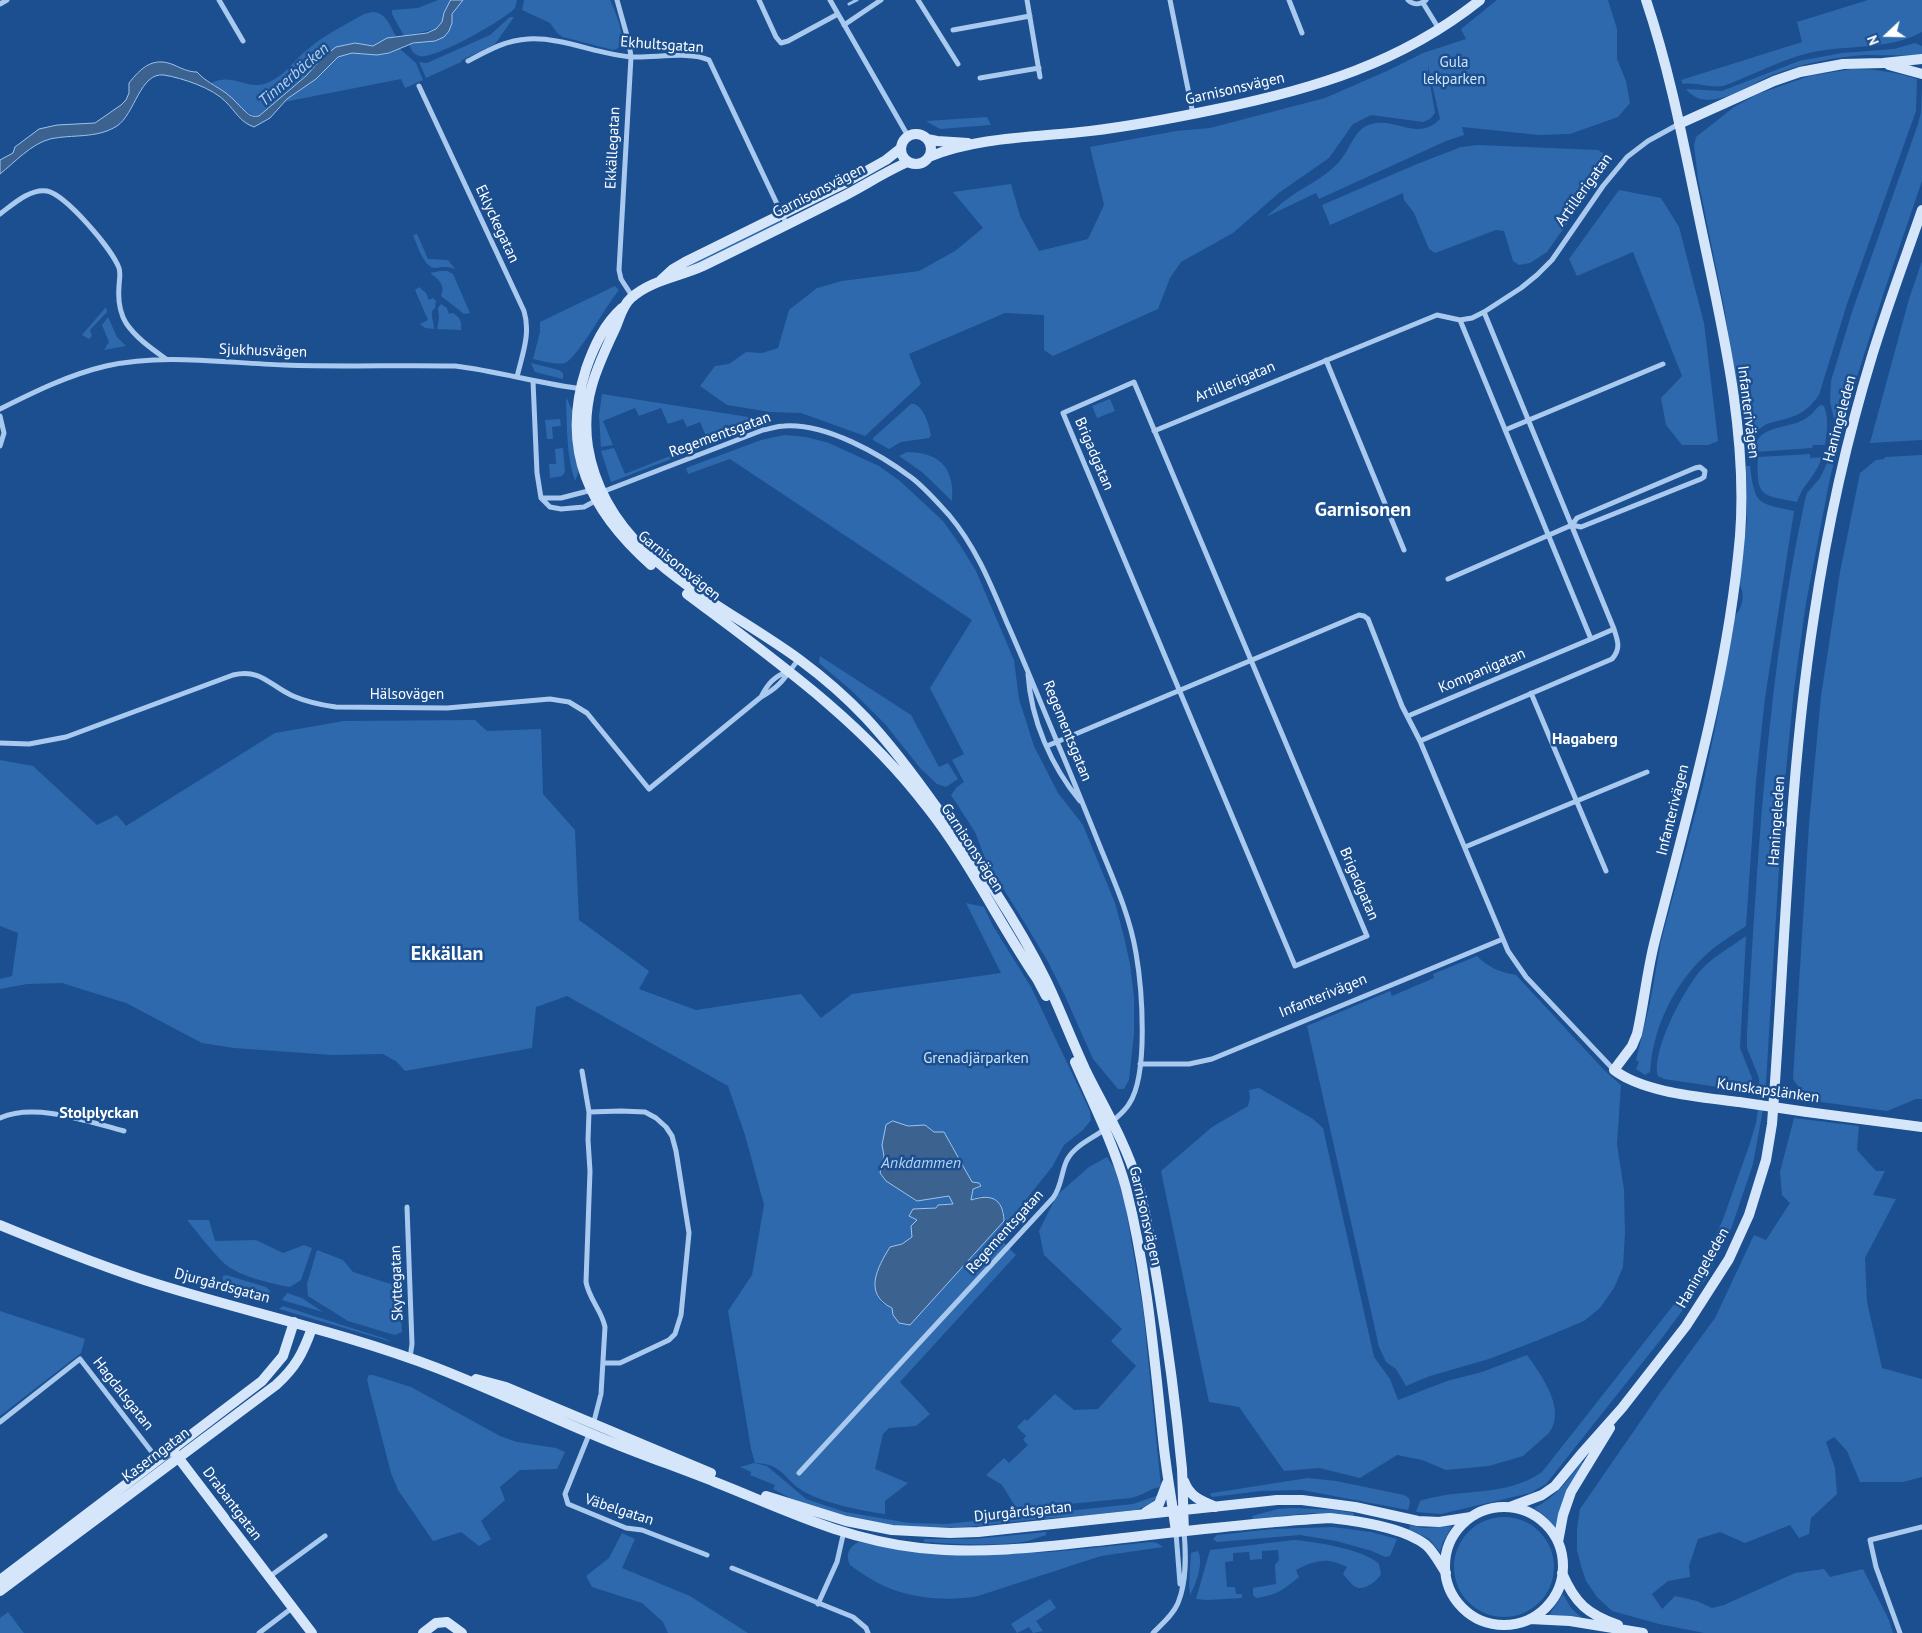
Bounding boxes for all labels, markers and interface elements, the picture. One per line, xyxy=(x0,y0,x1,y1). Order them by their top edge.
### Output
north arrow xyxy=(1862,10,1912,60)
street label: Ekhultsgatan xyxy=(620,33,704,57)
text: N xyxy=(1863,33,1883,48)
water label: Tinnerbäcken xyxy=(255,39,333,111)
park label: Gula lekparken xyxy=(1423,54,1485,89)
street label: Garnisonsvägen xyxy=(1184,69,1286,109)
street label: Ekkällegatan xyxy=(602,106,624,190)
street label: Artillerigatan xyxy=(1552,150,1616,230)
street label: Garnisonsvägen xyxy=(770,160,868,222)
street label: Eklyckegatan xyxy=(471,182,523,266)
street label: Sjukhusvägen xyxy=(219,340,307,362)
street label: Artillerigatan xyxy=(1192,358,1278,406)
street label: Infanterivägen xyxy=(1733,365,1763,459)
street label: Haningeleden xyxy=(1820,373,1860,465)
street label: Regementsgatan xyxy=(667,408,773,462)
street label: Brigadgatan xyxy=(1071,415,1117,493)
district label: Garnisonen xyxy=(1315,498,1411,522)
street label: Garnisonsvägen xyxy=(634,527,724,605)
street label: Kompanigatan xyxy=(1436,645,1528,697)
street label: Regementsgatan xyxy=(1039,678,1095,784)
street label: Hälsovägen xyxy=(370,686,444,704)
district label: Hagaberg xyxy=(1552,729,1618,749)
street label: Infanterivägen xyxy=(1653,763,1693,857)
street label: Haningeleden xyxy=(1765,776,1789,866)
street label: Garnisonsvägen xyxy=(937,801,1007,895)
street label: Brigadgatan xyxy=(1336,845,1382,923)
district label: Ekkällan xyxy=(411,942,483,966)
street label: Infanterivägen xyxy=(1276,970,1370,1022)
park label: Grenadjärparken xyxy=(923,1050,1029,1068)
street label: Kunskapslänken xyxy=(1716,1075,1820,1107)
district label: Stolplyckan xyxy=(59,1103,139,1123)
water label: Ankdammen xyxy=(881,1153,961,1173)
street label: Garnisonsvägen xyxy=(1125,1165,1165,1267)
street label: Regementsgatan xyxy=(963,1186,1047,1278)
street label: Haningeleden xyxy=(1673,1225,1733,1311)
street label: Skyttegatan xyxy=(387,1245,407,1321)
street label: Djurgårdsgatan xyxy=(172,1265,272,1307)
street label: Hagdalsgatan xyxy=(89,1354,157,1434)
street label: Kaserngatan xyxy=(119,1424,193,1486)
street label: Drabantgatan xyxy=(199,1464,265,1544)
street label: Väbelgatan xyxy=(582,1490,656,1530)
street label: Djurgårdsgatan xyxy=(973,1498,1073,1526)

